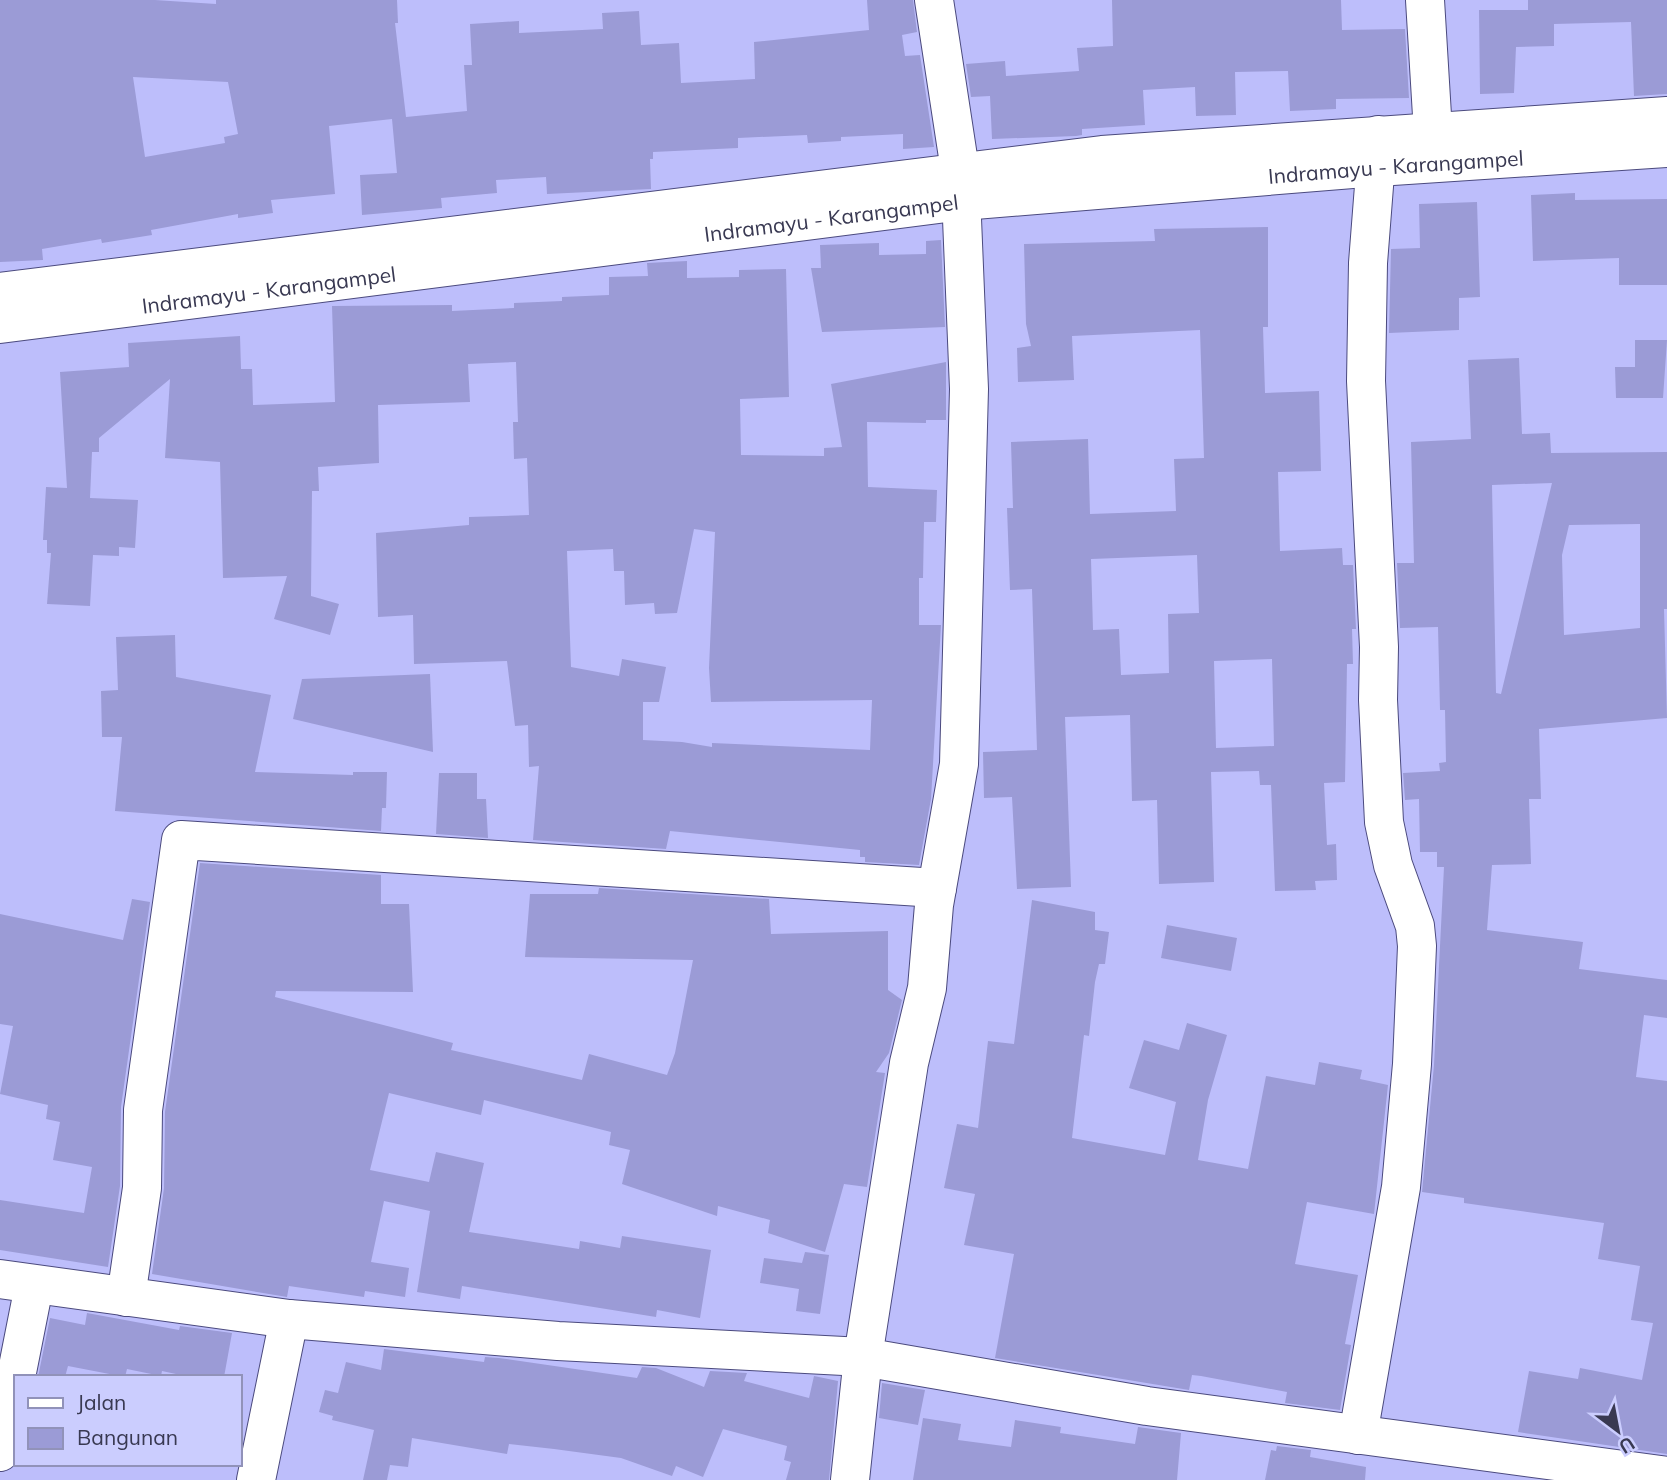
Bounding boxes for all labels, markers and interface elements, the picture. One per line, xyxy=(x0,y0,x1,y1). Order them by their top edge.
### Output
street label: Indramayu - Karangampel xyxy=(1267,144,1524,189)
street label: Indramayu - Karangampel xyxy=(703,189,960,247)
street label: Indramayu - Karangampel xyxy=(140,261,397,319)
legend xyxy=(14,1375,242,1466)
text: Jalan xyxy=(77,1389,126,1415)
north arrow xyxy=(1583,1396,1653,1466)
text: Bangunan xyxy=(77,1424,178,1450)
text: U xyxy=(1615,1432,1639,1459)

